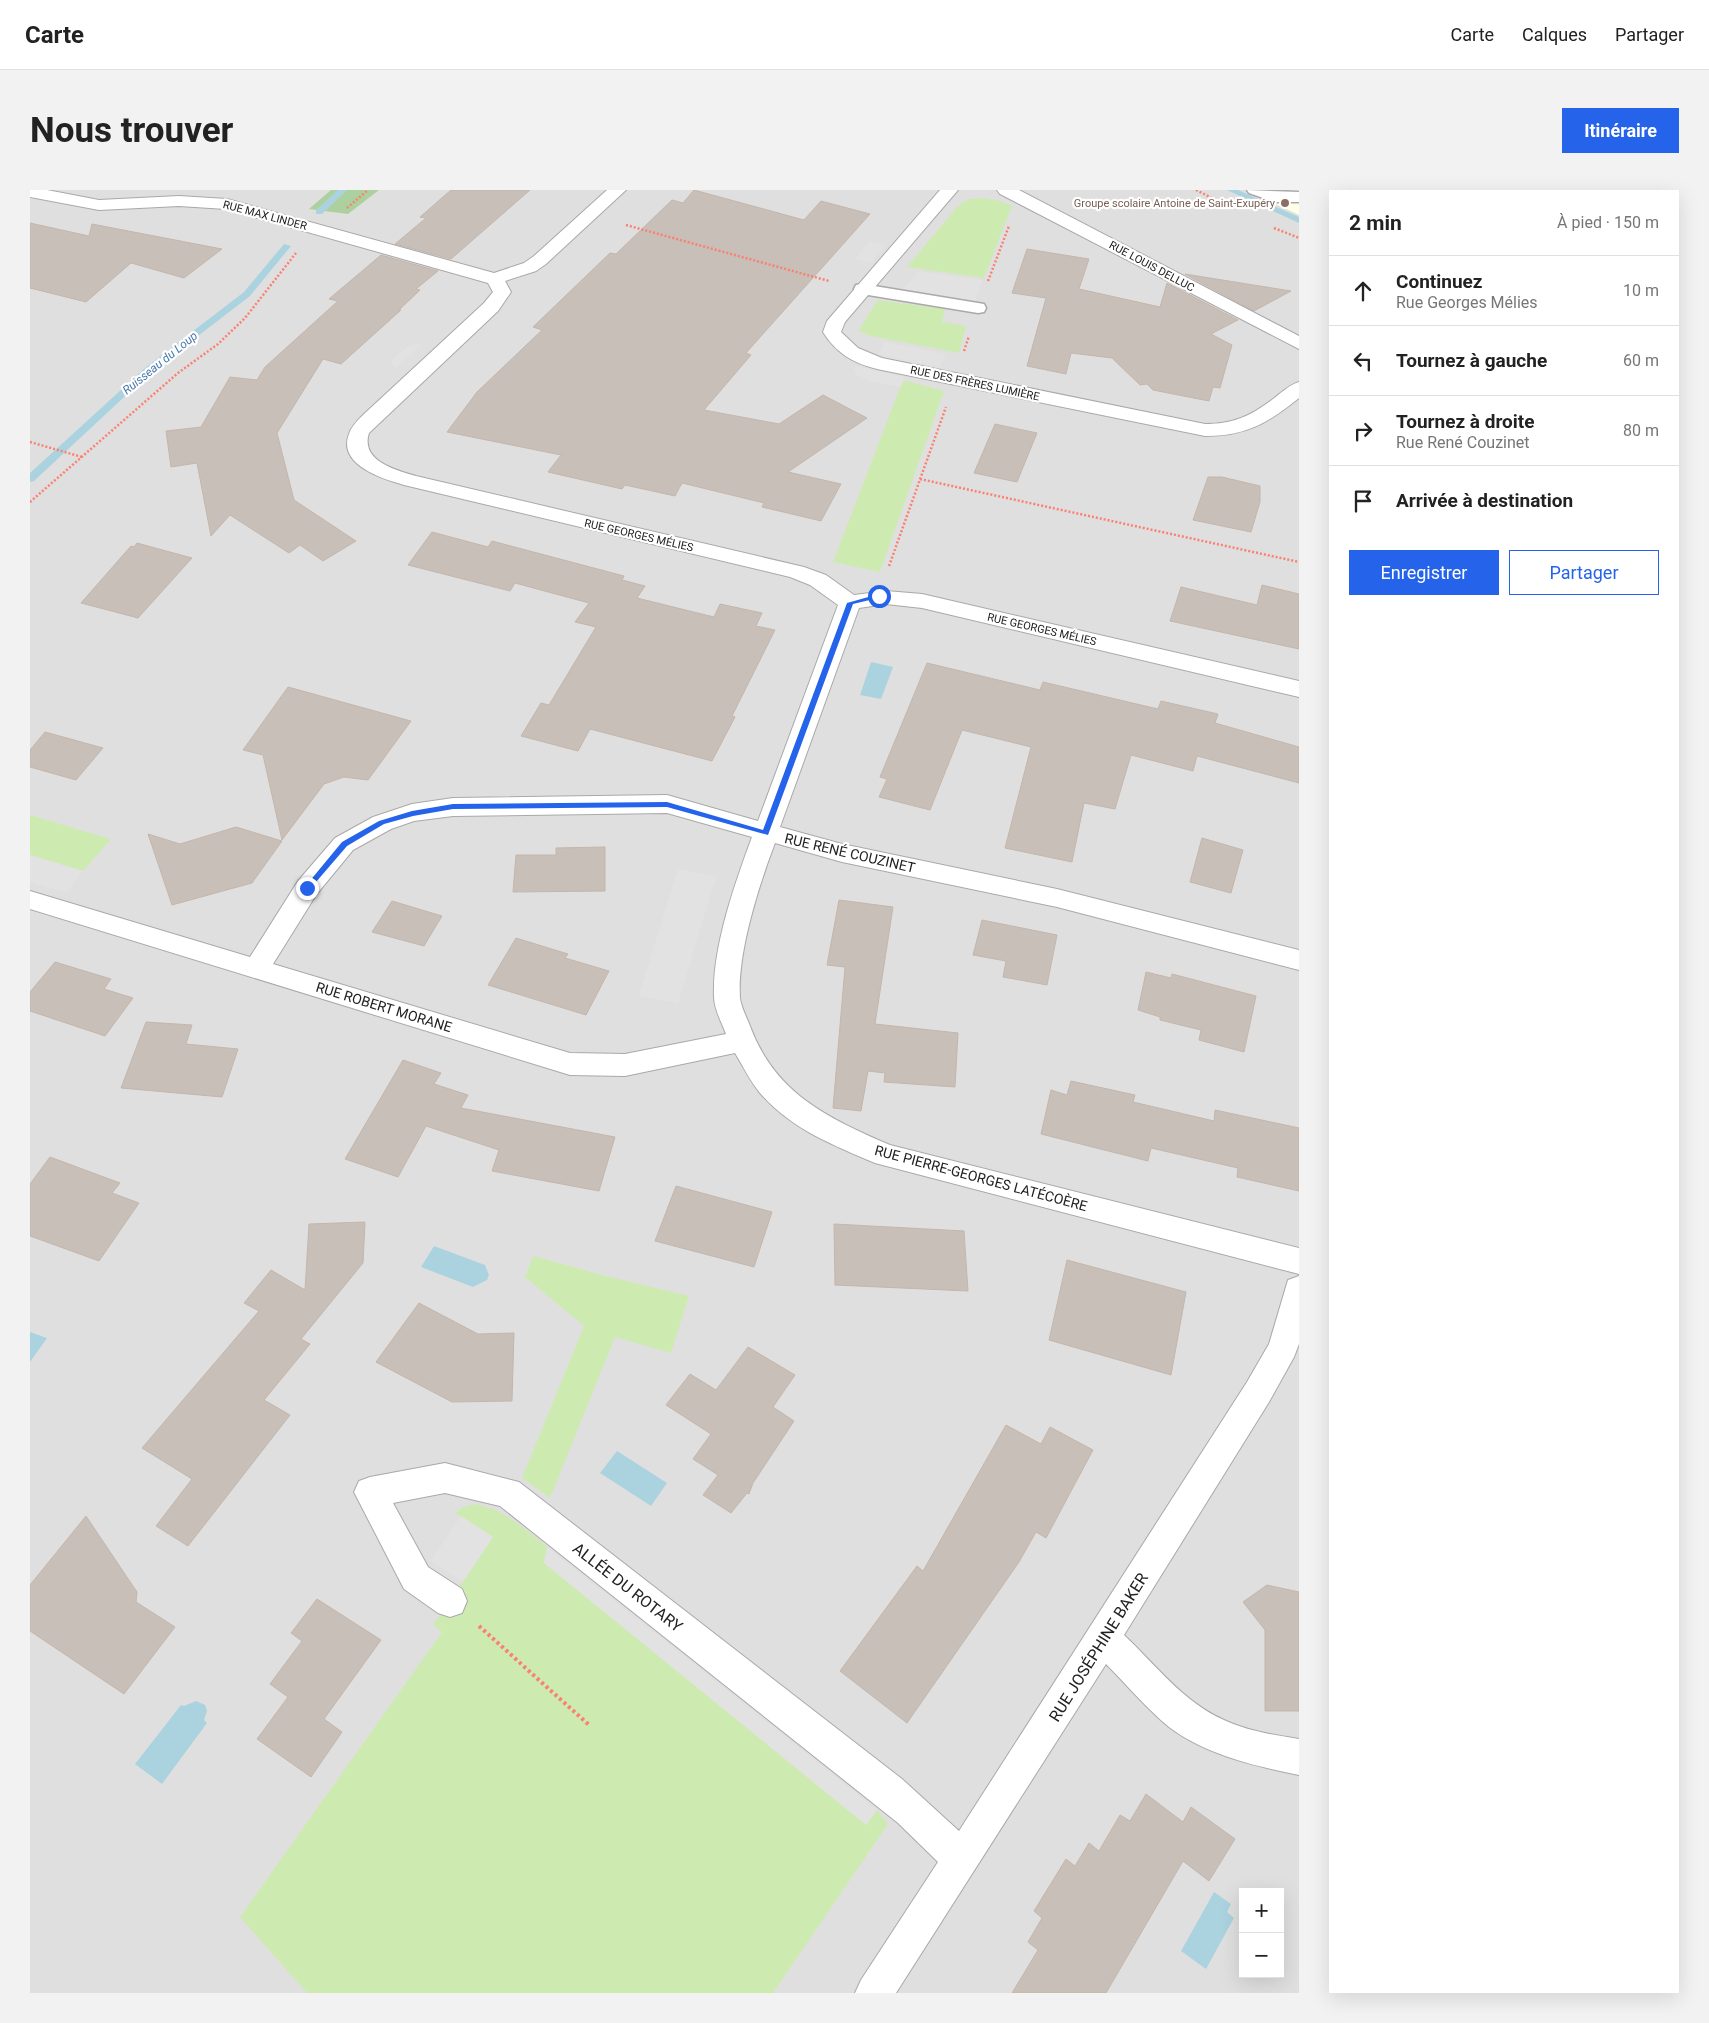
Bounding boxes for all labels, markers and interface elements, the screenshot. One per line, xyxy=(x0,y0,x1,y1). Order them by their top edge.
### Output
text: Carte xyxy=(25,21,84,49)
text: Carte xyxy=(1451,24,1494,45)
text: Calques xyxy=(1522,24,1587,45)
text: Partager xyxy=(1615,24,1684,45)
button: Itinéraire xyxy=(1562,108,1679,153)
text: Nous trouver xyxy=(30,110,233,151)
place label: Groupe scolaire Antoine de Saint-Exupéry xyxy=(1074,197,1276,210)
marker: Groupe scolaire Antoine de Saint-Exupéry xyxy=(1279,197,1291,209)
street label: RUE MAX LINDER xyxy=(221,198,308,233)
text: 2 min xyxy=(1349,211,1402,235)
text: À pied · 150 m xyxy=(1557,213,1659,232)
street label: RUE LOUIS DELLUC xyxy=(1107,238,1197,294)
text: Continuez xyxy=(1396,270,1482,293)
icon: ahead xyxy=(1349,277,1377,305)
text: 10 m xyxy=(1623,281,1659,300)
text: Rue Georges Mélies xyxy=(1396,293,1538,312)
water label: Ruisseau du Loup xyxy=(120,329,200,397)
icon: left xyxy=(1349,347,1377,375)
text: Tournez à gauche xyxy=(1396,349,1547,372)
text: 60 m xyxy=(1623,351,1659,370)
street label: RUE DES FRÈRES LUMIÈRE xyxy=(909,363,1041,404)
text: Tournez à droite xyxy=(1396,410,1535,433)
icon: right xyxy=(1349,417,1377,445)
text: 80 m xyxy=(1623,421,1659,440)
text: Rue René Couzinet xyxy=(1396,433,1530,452)
icon: arrive xyxy=(1349,487,1377,515)
text: Arrivée à destination xyxy=(1396,489,1573,512)
street label: RUE GEORGES MÉLIES xyxy=(583,517,695,554)
button: Enregistrer xyxy=(1349,550,1499,595)
button: Partager xyxy=(1509,550,1659,595)
route start xyxy=(868,585,891,608)
street label: RUE GEORGES MÉLIES xyxy=(986,611,1098,648)
street label: RUE RENÉ COUZINET xyxy=(783,829,918,876)
route end xyxy=(296,877,319,900)
street label: RUE ROBERT MORANE xyxy=(314,979,454,1035)
street label: RUE PIERRE-GEORGES LATÉCOÈRE xyxy=(873,1141,1089,1214)
street label: ALLÉE DU ROTARY xyxy=(569,1539,687,1636)
street label: RUE JOSÉPHINE BAKER xyxy=(1045,1569,1152,1725)
map controls xyxy=(1239,1888,1284,1978)
button: + xyxy=(1239,1888,1284,1933)
button: − xyxy=(1239,1933,1284,1978)

